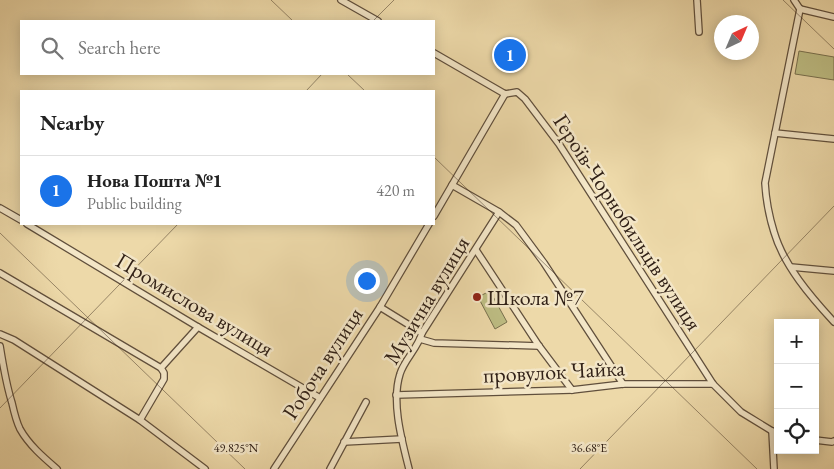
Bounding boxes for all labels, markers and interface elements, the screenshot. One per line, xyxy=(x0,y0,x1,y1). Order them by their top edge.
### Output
north arrow xyxy=(714,15,759,60)
search box xyxy=(20,20,435,75)
icon: search xyxy=(38,34,66,62)
text: Search here xyxy=(78,35,160,60)
pin: 1 xyxy=(494,36,526,74)
street label: Героїв-Чорнобильців вулиця xyxy=(547,108,709,336)
text: Nearby xyxy=(40,109,104,136)
text: Нова Пошта №1 xyxy=(87,168,222,193)
text: 1 xyxy=(52,180,60,201)
text: 420 m xyxy=(376,180,415,201)
text: Public building xyxy=(87,193,182,214)
street label: Музична вулиця xyxy=(377,231,476,370)
street label: Промислова вулиця xyxy=(110,246,279,363)
your location xyxy=(354,268,380,294)
place label: Школа №7 xyxy=(487,283,584,312)
marker: Школа №7 xyxy=(471,291,483,303)
street label: Робоча вулиця xyxy=(275,302,369,425)
map controls xyxy=(774,319,819,454)
button: + xyxy=(774,319,819,364)
street label: провулок Чайка xyxy=(482,353,626,390)
button: − xyxy=(774,364,819,409)
button: locate xyxy=(774,409,819,454)
text: 49.825°N xyxy=(214,440,259,456)
text: 36.68°E xyxy=(571,440,607,456)

